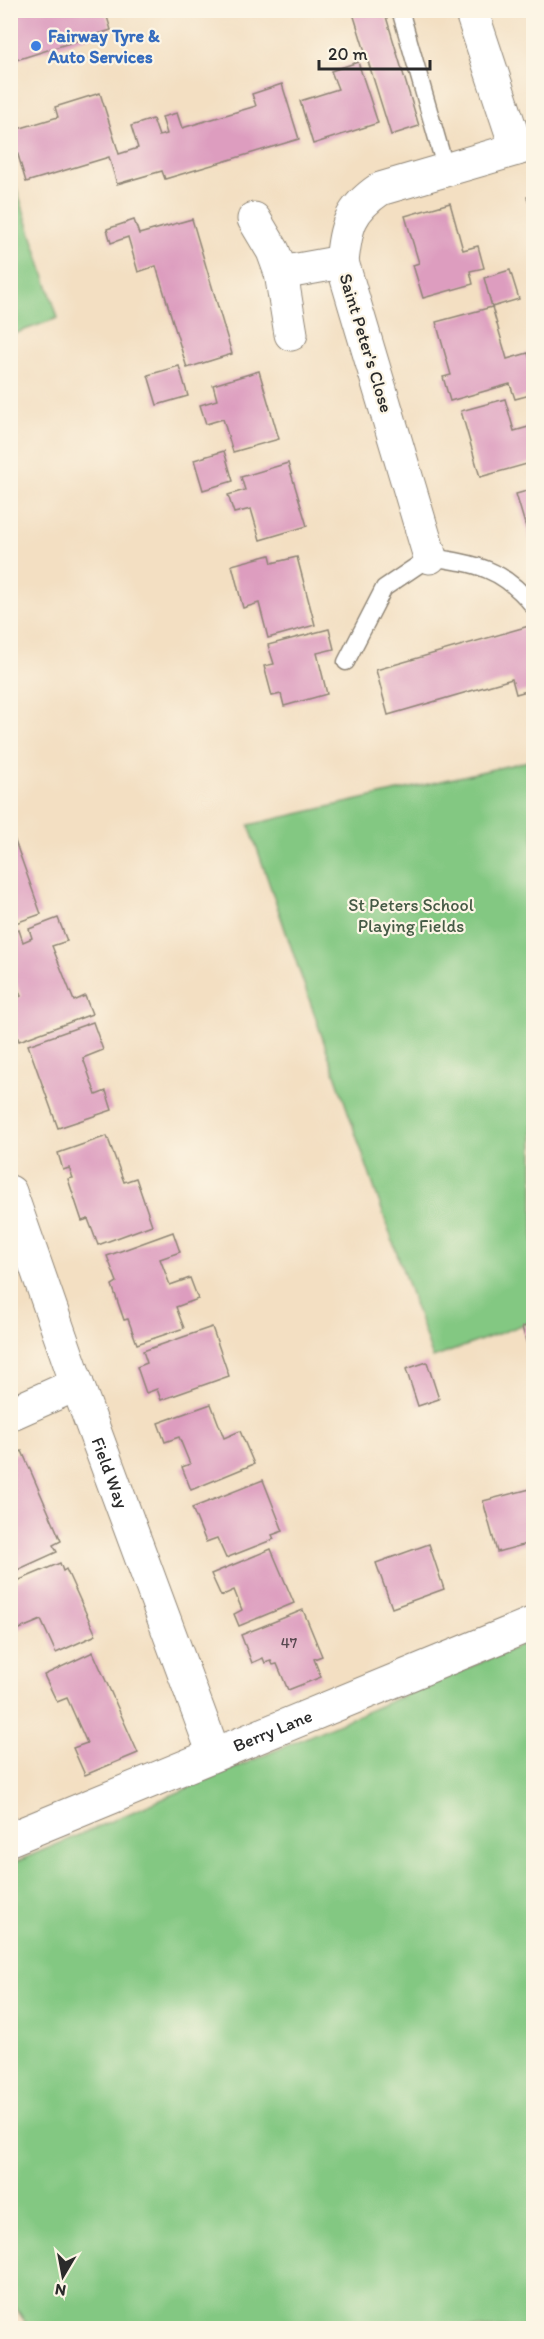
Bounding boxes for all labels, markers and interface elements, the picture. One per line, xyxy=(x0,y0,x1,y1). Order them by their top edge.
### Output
place label: Fairway Tyre & Auto Services xyxy=(47,25,160,68)
scale bar xyxy=(319,33,430,71)
marker: Fairway Tyre & Auto Services xyxy=(29,39,43,53)
text: 20 m xyxy=(328,43,368,65)
street label: Saint Peter's Close xyxy=(334,271,398,415)
park label: St Peters School Playing Fields xyxy=(348,894,474,937)
street label: Field Way xyxy=(87,1434,133,1512)
house number: 47 xyxy=(281,1634,298,1652)
street label: Berry Lane xyxy=(230,1705,315,1757)
north arrow xyxy=(33,2246,93,2306)
text: N xyxy=(54,2280,67,2301)

